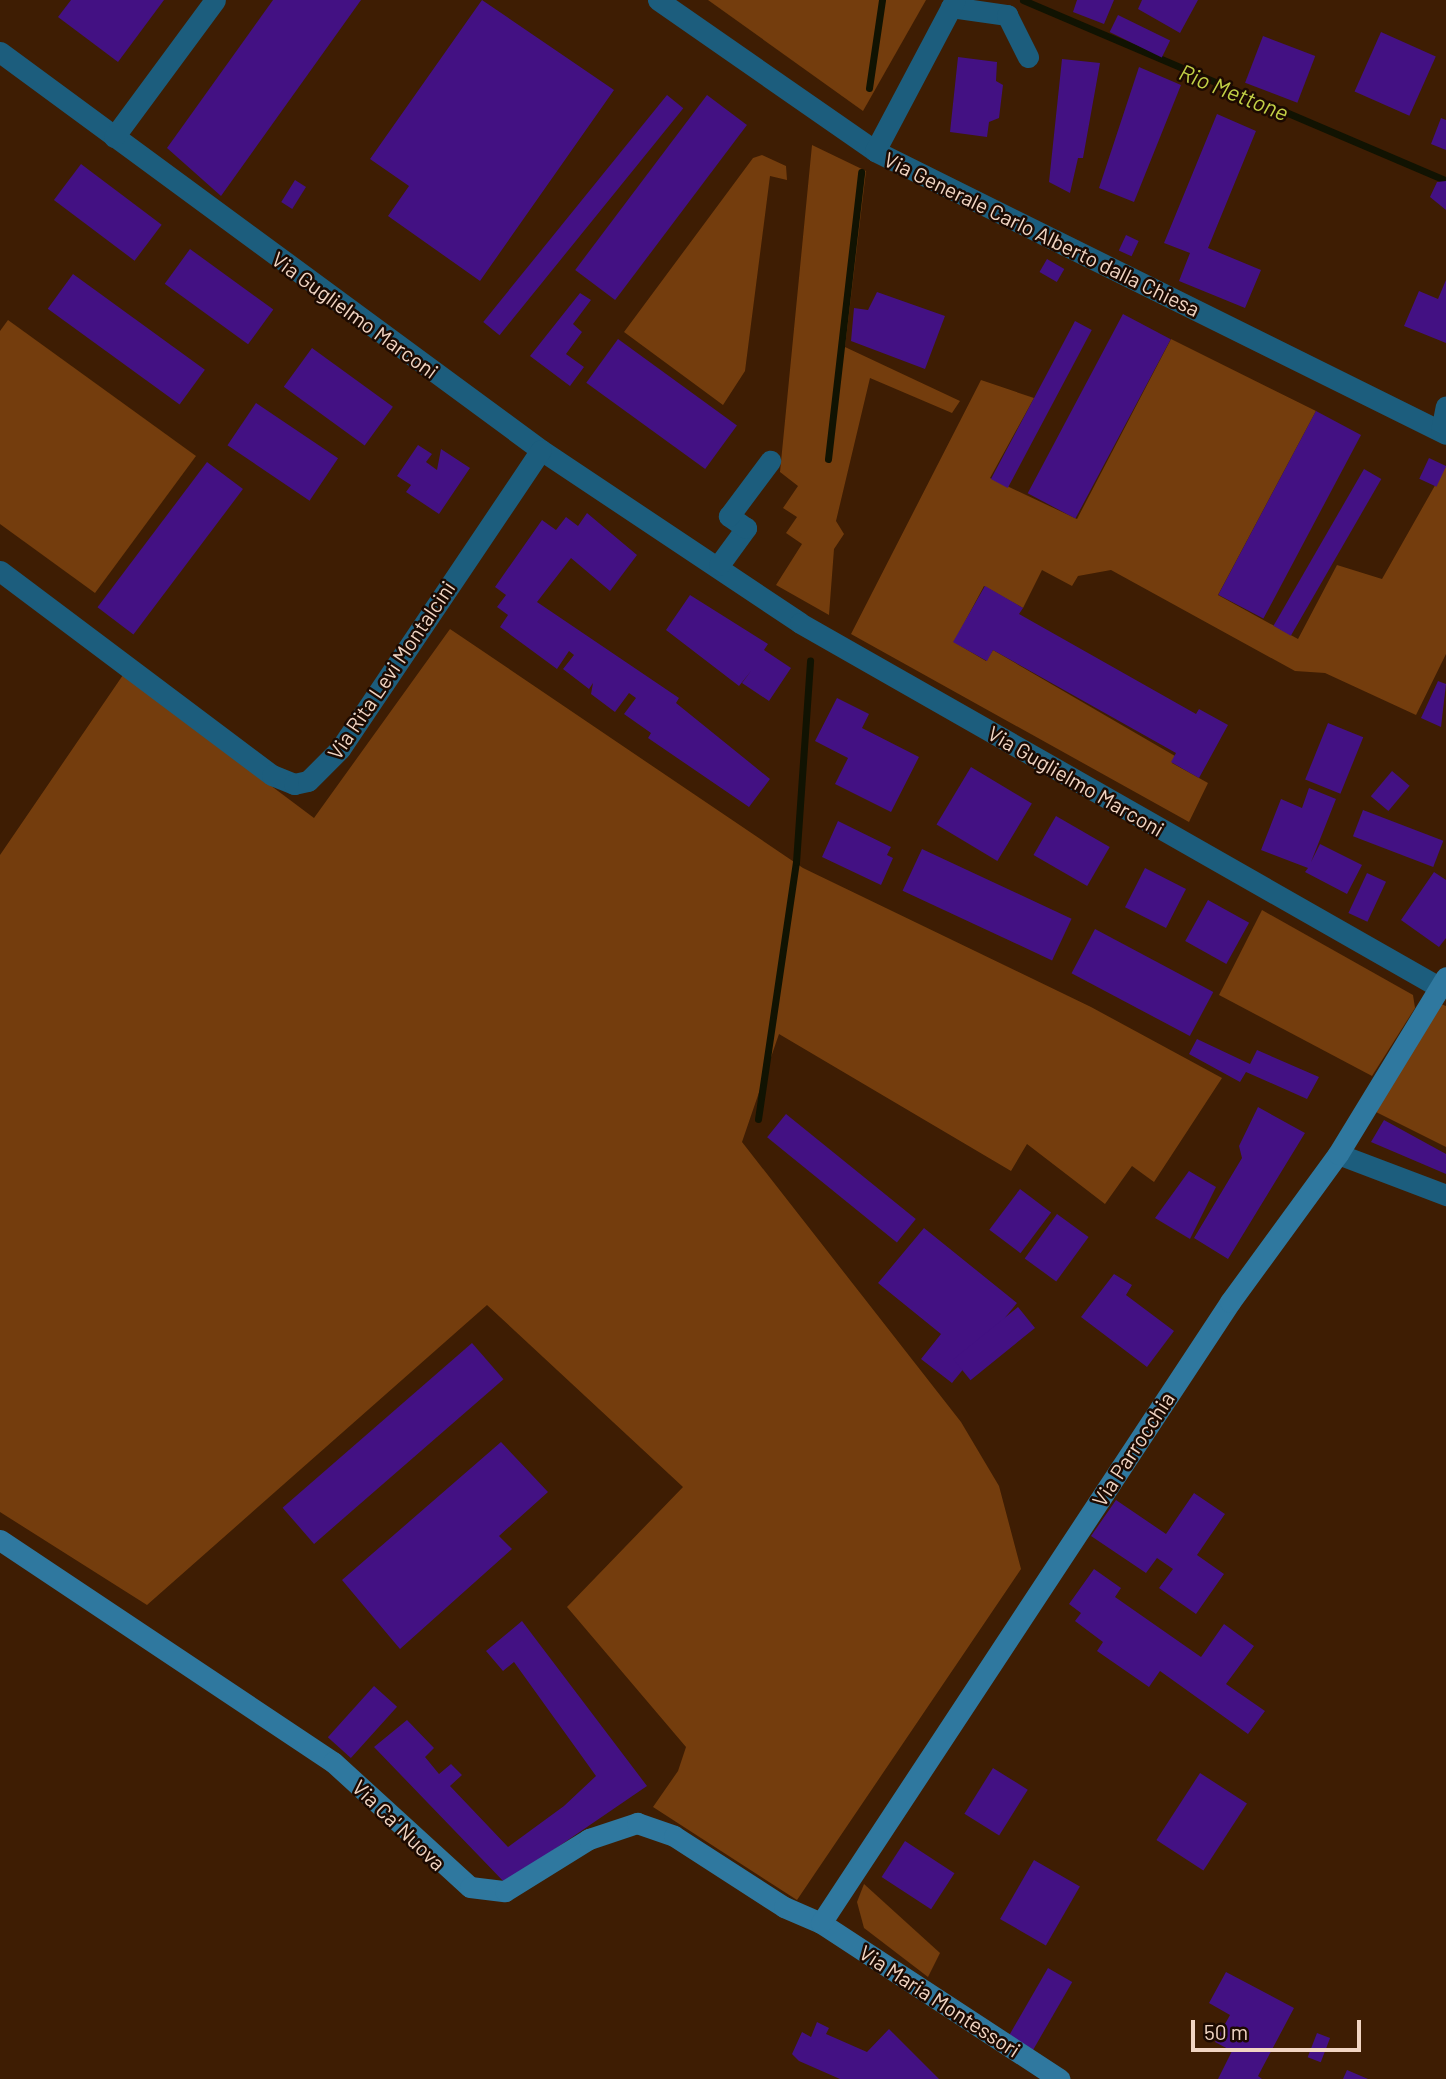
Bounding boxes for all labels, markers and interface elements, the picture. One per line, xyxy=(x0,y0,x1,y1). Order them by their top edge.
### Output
water label: Rio Mettone xyxy=(1175,58,1293,126)
street label: Via Generale Carlo Alberto dalla Chiesa xyxy=(880,146,1204,322)
street label: Via Guglielmo Marconi xyxy=(267,246,443,384)
street label: Via Rita Levi Montalcini xyxy=(322,576,460,764)
street label: Via Guglielmo Marconi xyxy=(983,720,1169,842)
street label: Via Parrocchia xyxy=(1087,1387,1179,1511)
street label: Via Ca' Nuova xyxy=(347,1774,451,1876)
street label: Via Maria Montessori xyxy=(855,1940,1025,2062)
scale bar xyxy=(1194,2006,1364,2050)
text: 50 m xyxy=(1204,2019,1248,2044)

